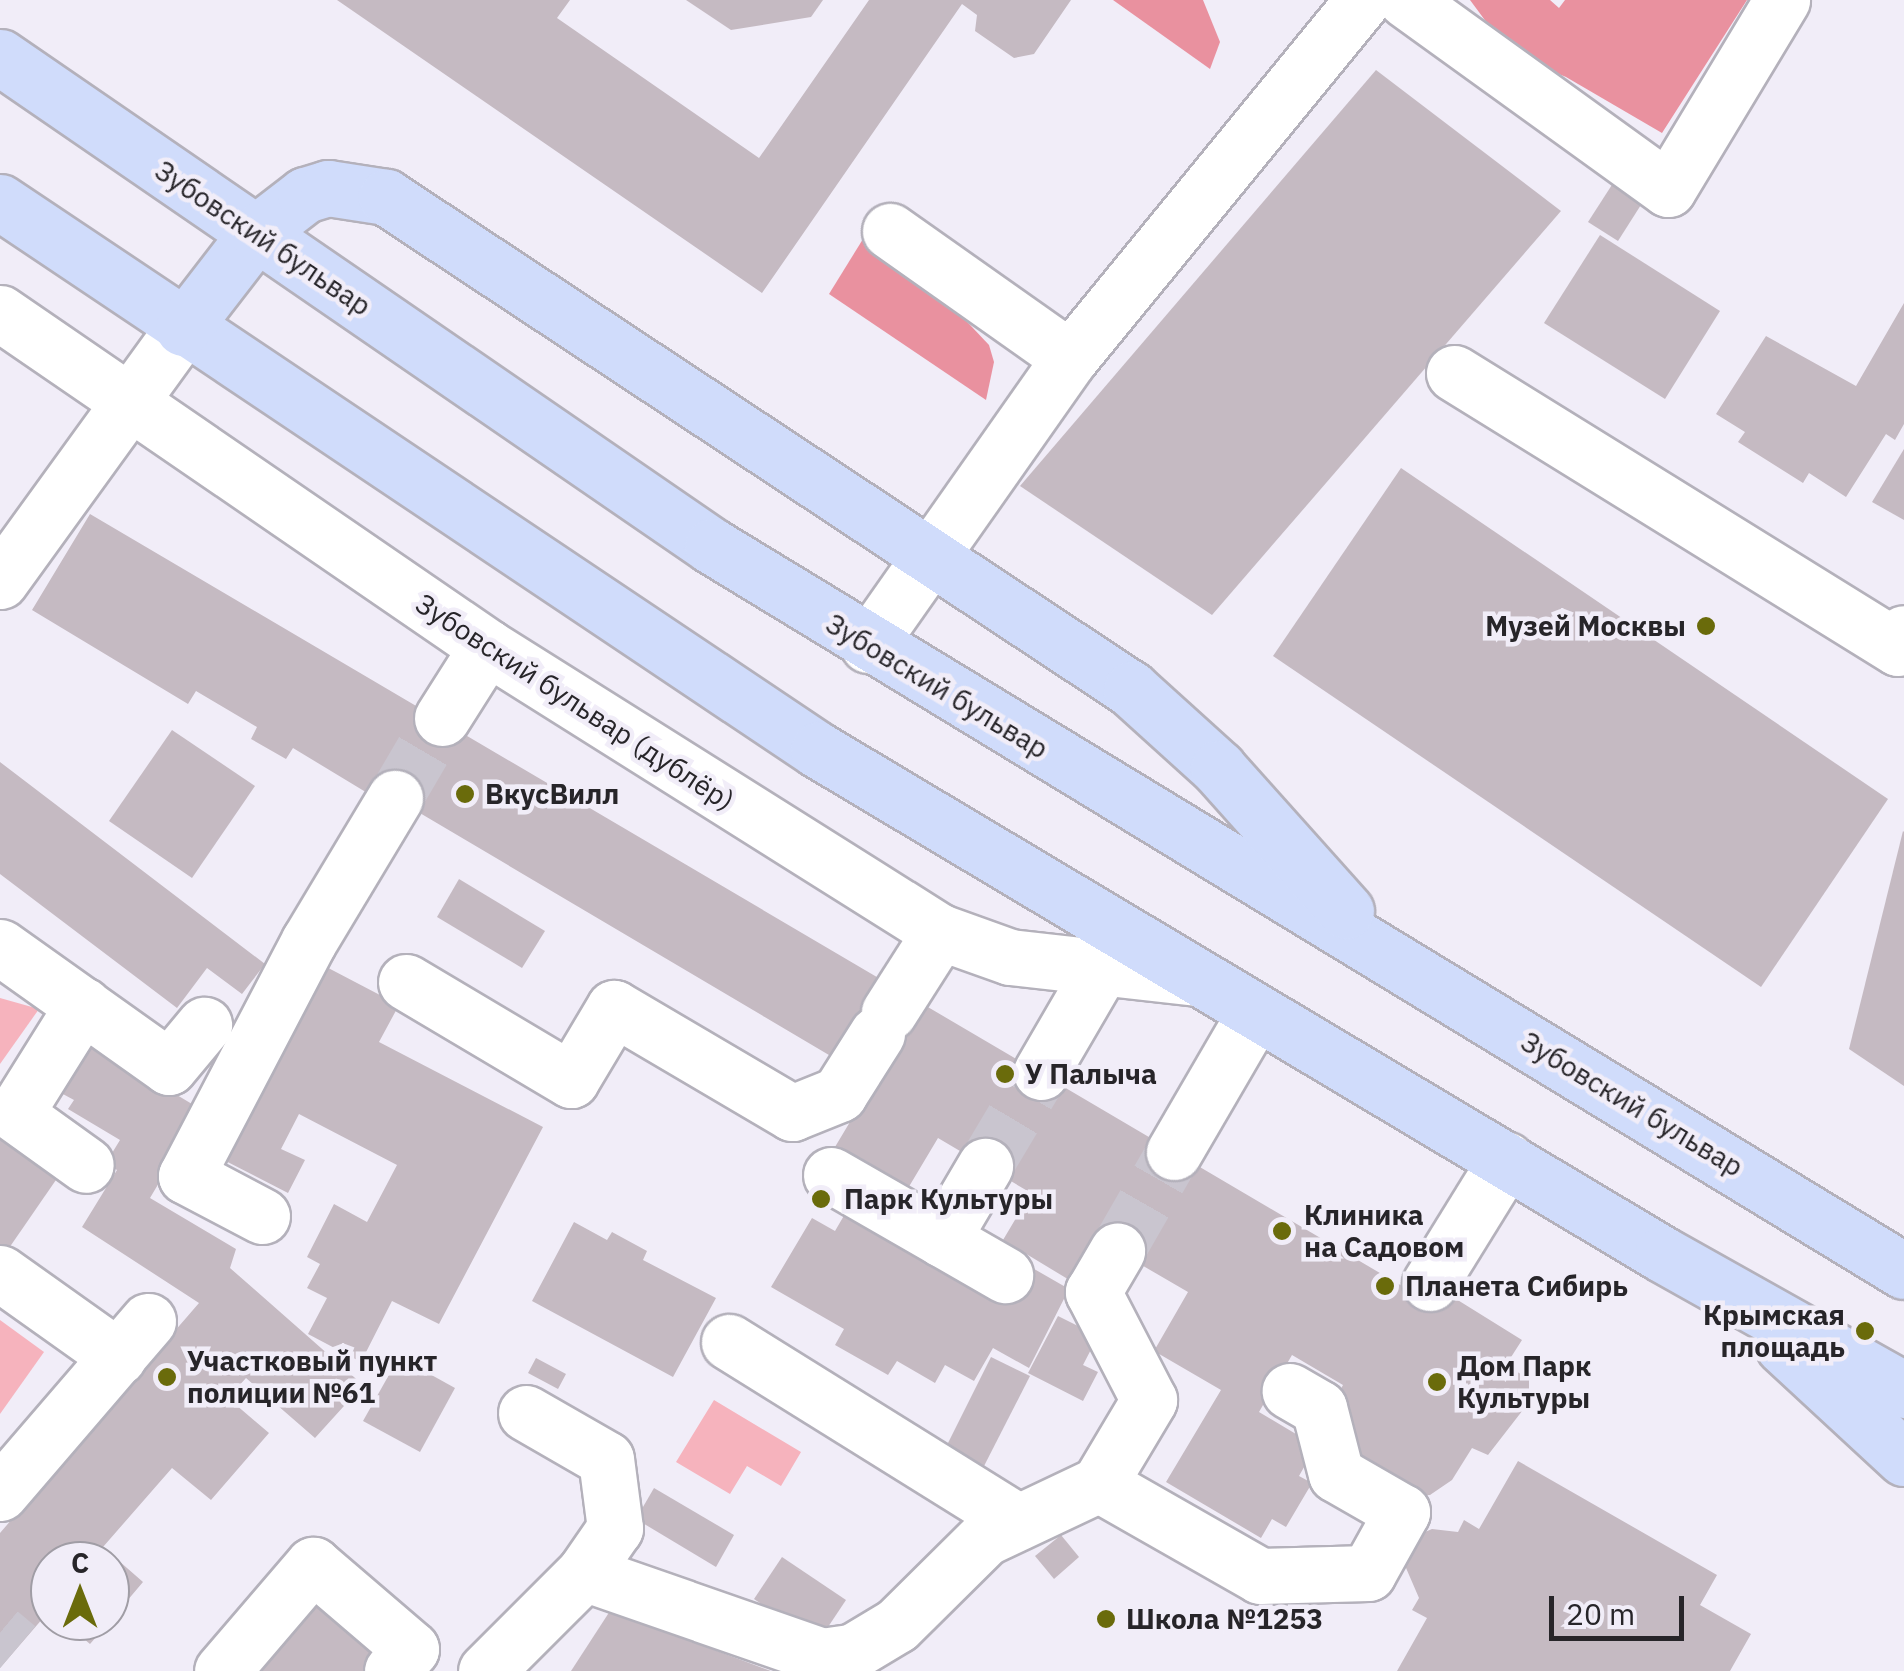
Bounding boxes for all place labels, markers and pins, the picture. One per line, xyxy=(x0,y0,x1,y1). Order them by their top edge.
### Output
place label: Музей Москвы xyxy=(1485,609,1686,643)
marker: Музей Москвы xyxy=(1695,615,1717,637)
place label: ВкусВилл xyxy=(485,777,619,811)
marker: ВкусВилл xyxy=(454,783,476,805)
place label: У Палыча xyxy=(1025,1057,1157,1091)
marker: У Палыча xyxy=(994,1063,1016,1085)
place label: Парк Культуры xyxy=(844,1182,1053,1216)
marker: Парк Культуры xyxy=(808,1186,834,1212)
place label: Клиника на Садовом xyxy=(1304,1198,1464,1264)
marker: Клиника на Садовом xyxy=(1269,1218,1295,1244)
place label: Планета Сибирь xyxy=(1405,1269,1628,1303)
marker: Планета Сибирь xyxy=(1374,1275,1396,1297)
place label: Крымская площадь xyxy=(1703,1298,1845,1364)
marker: Крымская площадь xyxy=(1854,1320,1876,1342)
place label: Участковый пункт полиции №61 xyxy=(187,1344,437,1410)
place label: Дом Парк Культуры xyxy=(1457,1349,1592,1415)
marker: Участковый пункт полиции №61 xyxy=(156,1366,178,1388)
marker: Дом Парк Культуры xyxy=(1426,1371,1448,1393)
place label: Школа №1253 xyxy=(1126,1602,1323,1636)
marker: Школа №1253 xyxy=(1095,1608,1117,1630)

